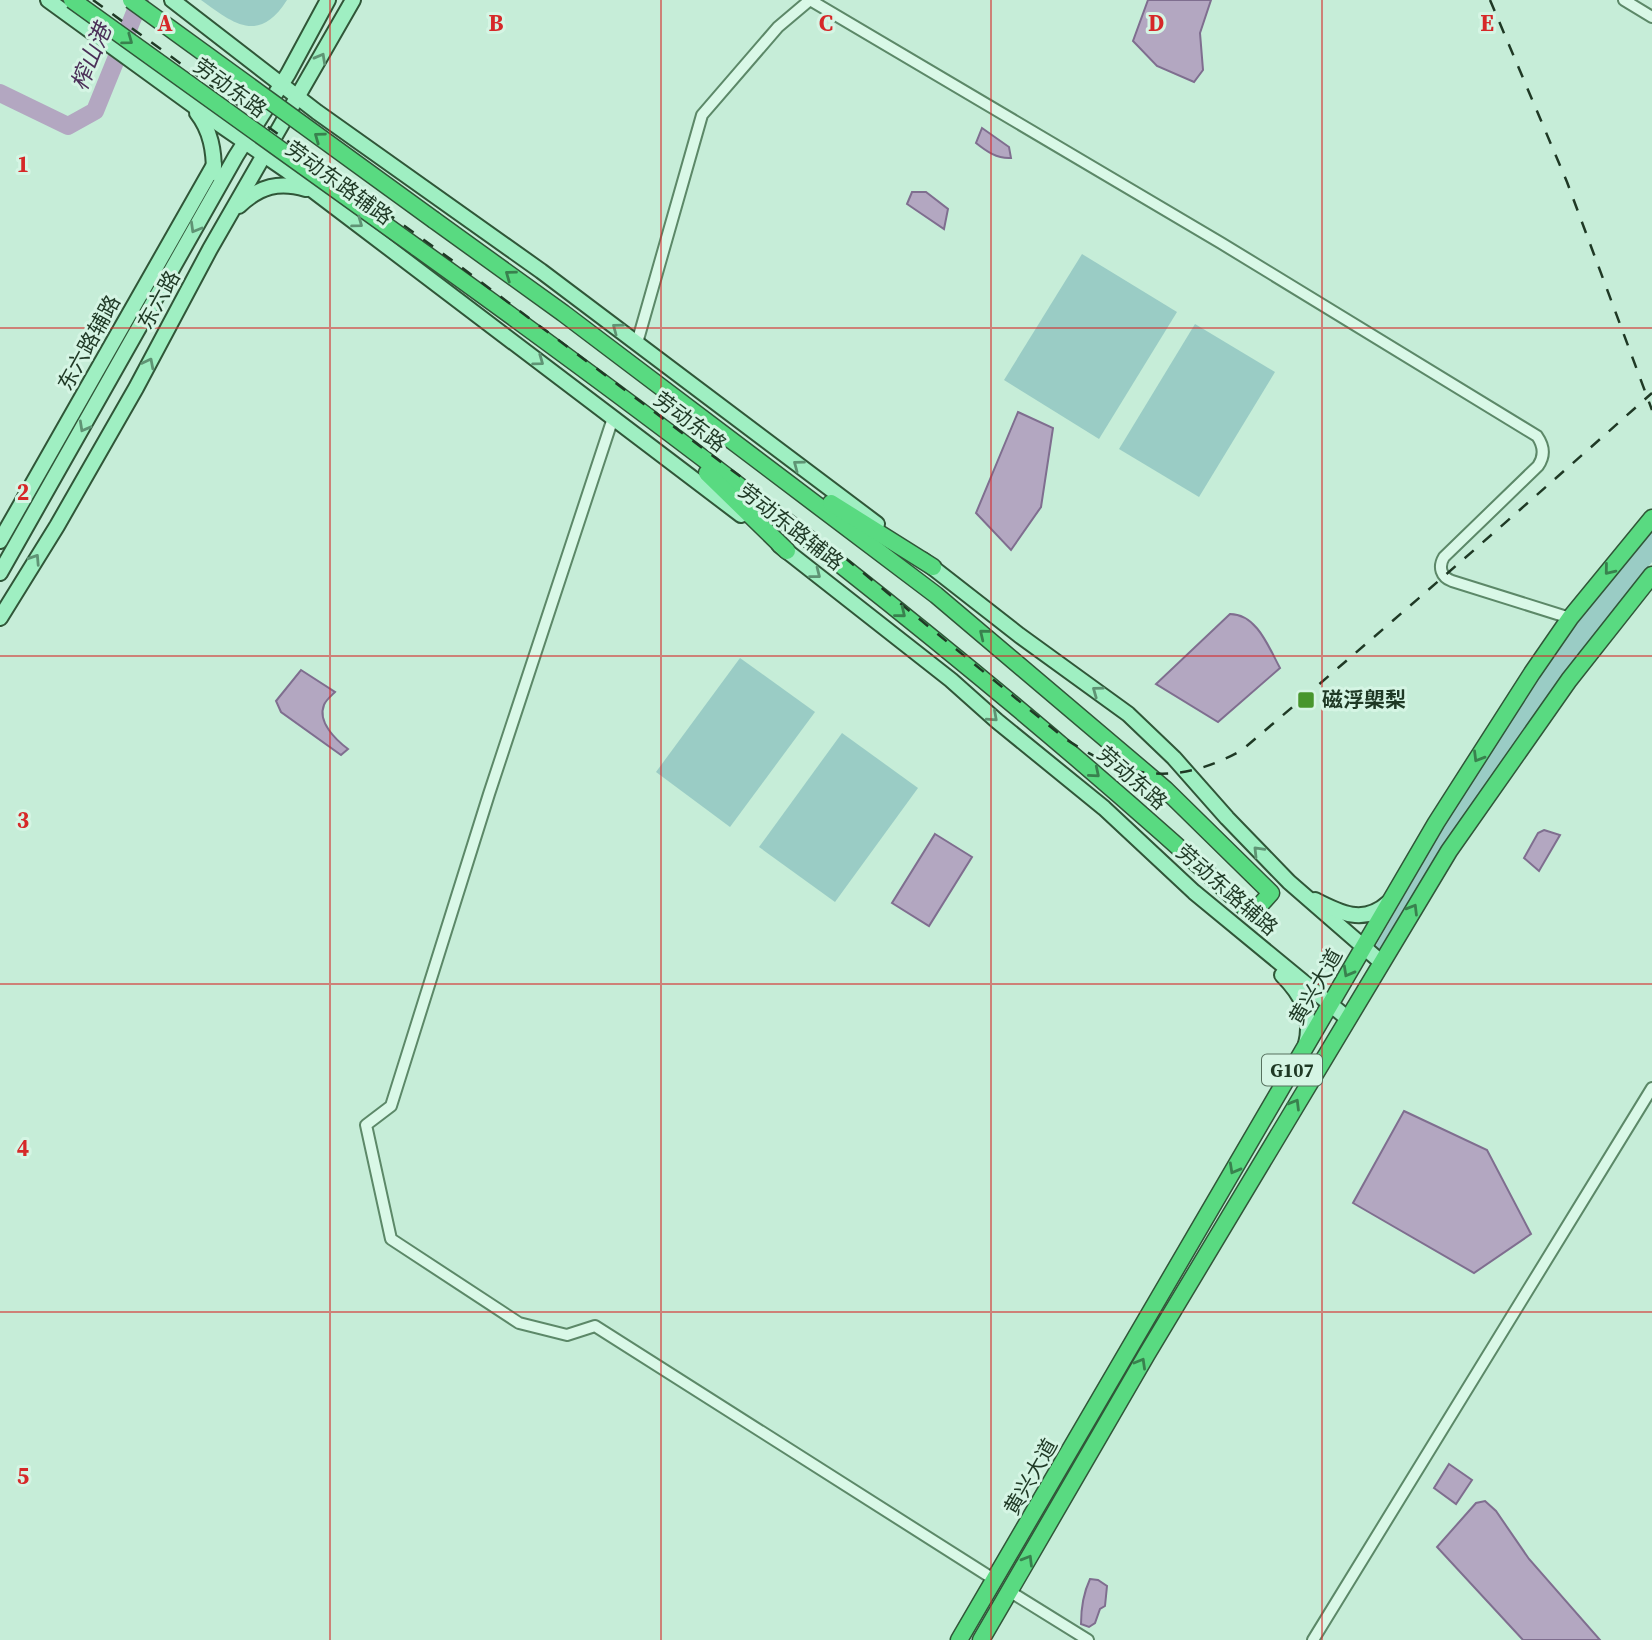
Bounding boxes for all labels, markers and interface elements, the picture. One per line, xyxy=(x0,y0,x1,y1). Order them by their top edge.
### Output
text: A xyxy=(157,7,173,39)
text: B xyxy=(489,7,504,39)
text: C xyxy=(819,7,833,39)
text: D xyxy=(1148,7,1164,39)
text: E xyxy=(1480,7,1494,39)
water label: 榨山港 xyxy=(63,16,120,95)
one-way arrow xyxy=(120,32,133,44)
street label: 劳动东路 xyxy=(188,51,273,124)
one-way arrow xyxy=(313,53,326,65)
one-way arrow xyxy=(315,133,327,145)
street label: 劳动东路辅路 xyxy=(280,134,399,231)
text: 1 xyxy=(17,148,29,180)
one-way arrow xyxy=(350,215,363,228)
one-way arrow xyxy=(190,221,203,234)
street label: 东六路 xyxy=(131,265,187,334)
one-way arrow xyxy=(505,270,518,283)
street label: 东六路辅路 xyxy=(50,290,127,396)
one-way arrow xyxy=(612,323,625,336)
one-way arrow xyxy=(531,353,544,365)
one-way arrow xyxy=(141,358,154,370)
street label: 劳动东路 xyxy=(648,385,733,458)
one-way arrow xyxy=(79,419,92,432)
one-way arrow xyxy=(793,461,806,473)
text: 2 xyxy=(17,476,29,508)
street label: 劳动东路辅路 xyxy=(733,476,850,577)
one-way arrow xyxy=(26,554,39,567)
one-way arrow xyxy=(1605,562,1617,575)
one-way arrow xyxy=(809,566,821,578)
one-way arrow xyxy=(893,604,905,617)
one-way arrow xyxy=(979,630,991,643)
place label: 磁浮㮾梨 xyxy=(1322,685,1406,714)
one-way arrow xyxy=(1092,687,1105,699)
marker: 磁浮㮾梨 xyxy=(1296,690,1316,710)
one-way arrow xyxy=(985,709,998,722)
street label: 劳动东路 xyxy=(1091,739,1174,816)
one-way arrow xyxy=(1474,749,1487,762)
one-way arrow xyxy=(1087,765,1099,778)
text: 3 xyxy=(17,804,29,836)
street label: 劳动东路辅路 xyxy=(1170,837,1284,942)
one-way arrow xyxy=(1253,846,1266,859)
one-way arrow xyxy=(1404,904,1417,917)
street label: 黄兴大道 xyxy=(1282,943,1349,1030)
one-way arrow xyxy=(1343,965,1356,978)
road number: G107 xyxy=(1262,1054,1322,1086)
one-way arrow xyxy=(1287,1099,1300,1112)
text: 4 xyxy=(17,1132,29,1164)
one-way arrow xyxy=(1229,1161,1242,1174)
one-way arrow xyxy=(1133,1358,1146,1371)
street label: 黄兴大道 xyxy=(997,1433,1064,1520)
text: 5 xyxy=(17,1460,29,1492)
one-way arrow xyxy=(1019,1555,1032,1568)

